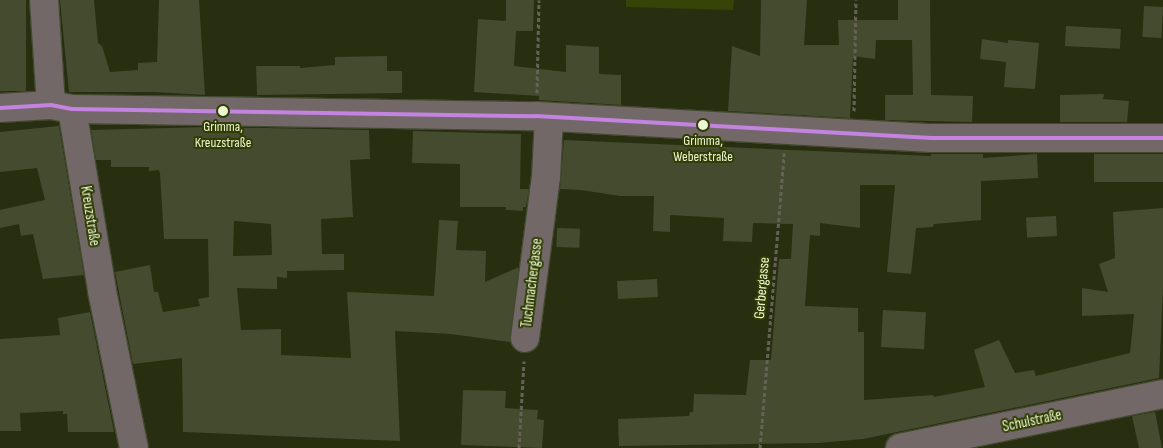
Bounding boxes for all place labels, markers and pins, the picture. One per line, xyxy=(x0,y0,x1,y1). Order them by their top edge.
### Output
marker: Grimma, Kreuzstraße xyxy=(218,106,228,116)
place label: Grimma, Kreuzstraße xyxy=(195,119,251,152)
marker: Grimma, Weberstraße xyxy=(698,120,708,130)
place label: Grimma, Weberstraße xyxy=(673,133,733,166)

